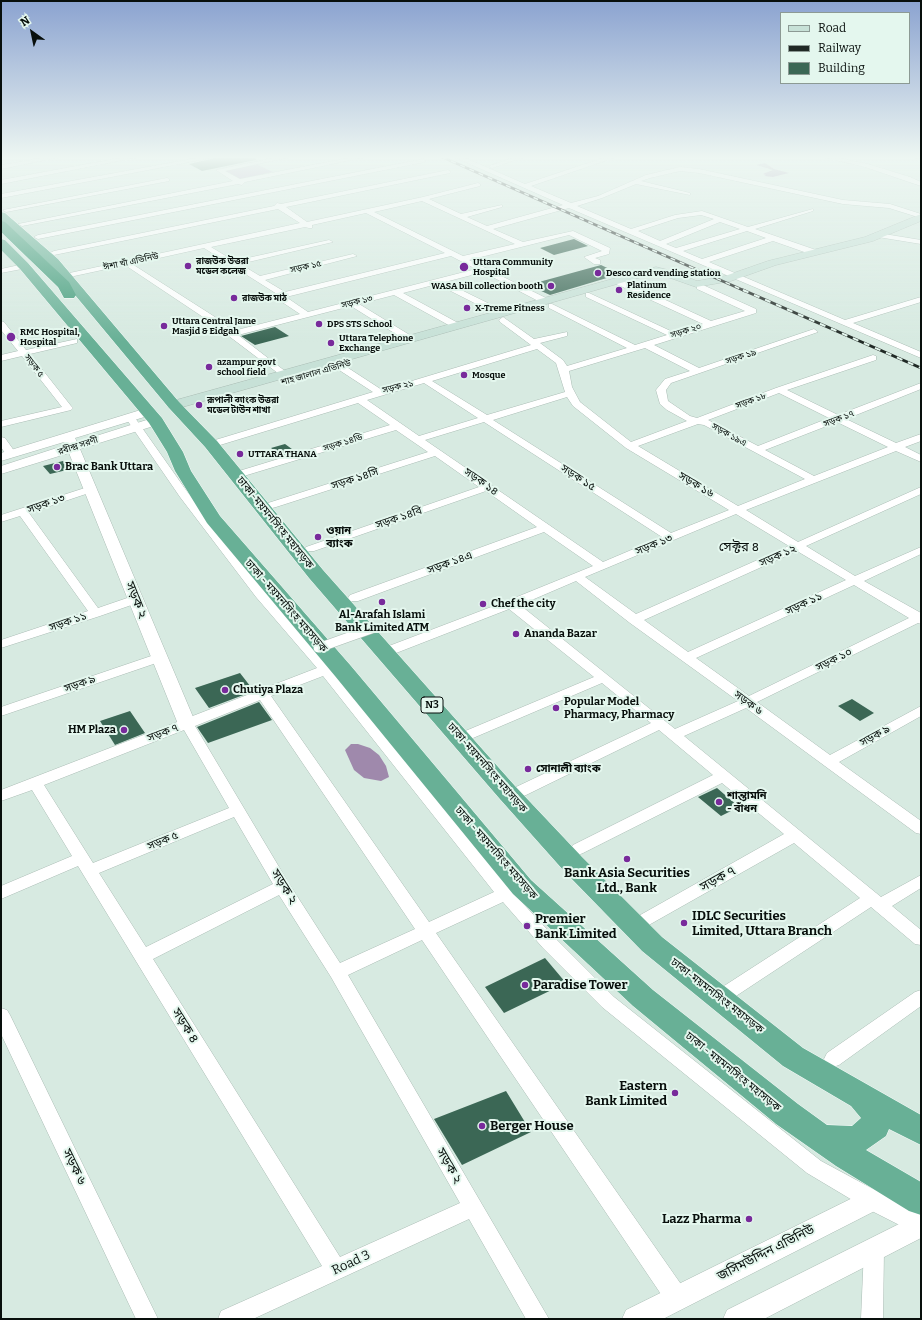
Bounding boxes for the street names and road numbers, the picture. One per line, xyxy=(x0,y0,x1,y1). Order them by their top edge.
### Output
street label: ঈশা খাঁ এভিনিউ xyxy=(102,251,160,273)
street label: সড়ক ১৫ xyxy=(289,258,323,276)
street label: সড়ক ১৩ xyxy=(340,293,374,311)
street label: সড়ক ২০ xyxy=(669,321,703,341)
street label: সড়ক ১৯ xyxy=(724,347,758,367)
street label: সড়ক ৫ xyxy=(22,352,46,380)
street label: শাহ জালাল এভিনিউ xyxy=(280,358,352,388)
street label: সড়ক ২১ xyxy=(381,378,415,396)
street label: সড়ক ১৮ xyxy=(734,390,768,412)
street label: সড়ক ১৭ xyxy=(822,408,856,430)
street label: সড়ক ১৯এ xyxy=(710,421,748,449)
street label: সড়ক ১৪ডি xyxy=(322,432,364,454)
street label: রবীন্দ্র সরণী xyxy=(57,434,99,458)
street label: সড়ক ১৫ xyxy=(558,462,598,494)
street label: সড়ক ১৪সি xyxy=(330,465,380,493)
street label: সড়ক ১৪ xyxy=(461,465,501,499)
street label: সড়ক ১৬ xyxy=(676,469,716,501)
street label: ঢাকা-ময়মনসিংহ মহাসড়ক xyxy=(234,474,316,572)
street label: সড়ক ১৩ xyxy=(26,491,66,517)
street label: সড়ক ১৪বি xyxy=(374,504,424,532)
street label: সড়ক ১৩ xyxy=(634,532,674,558)
street label: সড়ক ১২ xyxy=(758,542,798,570)
street label: সড়ক ১৪এ xyxy=(426,549,474,577)
street label: ঢাকা - ময়মনসিংহ মহাসড়ক xyxy=(242,557,330,655)
street label: সড়ক ২ xyxy=(122,579,150,621)
street label: সড়ক ১১ xyxy=(784,590,824,618)
street label: সড়ক ১১ xyxy=(48,609,88,635)
street label: সড়ক ১০ xyxy=(814,646,854,674)
street label: সড়ক ৯ xyxy=(63,673,97,695)
street label: সড়ক ৬ xyxy=(731,688,765,718)
road number: N3 xyxy=(421,697,443,713)
street label: ঢাকা-ময়মনসিংহ মহাসড়ক xyxy=(444,720,530,816)
street label: সড়ক ৭ xyxy=(146,721,180,745)
street label: সড়ক ৯ xyxy=(858,722,892,750)
street label: ঢাকা - ময়মনসিংহ মহাসড়ক xyxy=(452,804,540,902)
street label: সড়ক ৫ xyxy=(146,829,180,853)
street label: সড়ক ৭ xyxy=(698,863,738,895)
street label: সড়ক ২ xyxy=(267,867,301,907)
street label: ঢাকা-ময়মনসিংহ মহাসড়ক xyxy=(668,956,766,1036)
street label: সড়ক ৪ xyxy=(168,1006,202,1046)
street label: ঢাকা - ময়মনসিংহ মহাসড়ক xyxy=(683,1029,783,1115)
street label: সড়ক ৬ xyxy=(59,1146,89,1188)
street label: সড়ক ২ xyxy=(433,1146,465,1186)
street label: জসিমউদ্দিন এভিনিউ xyxy=(715,1222,817,1284)
street label: Road 3 xyxy=(329,1247,373,1279)

